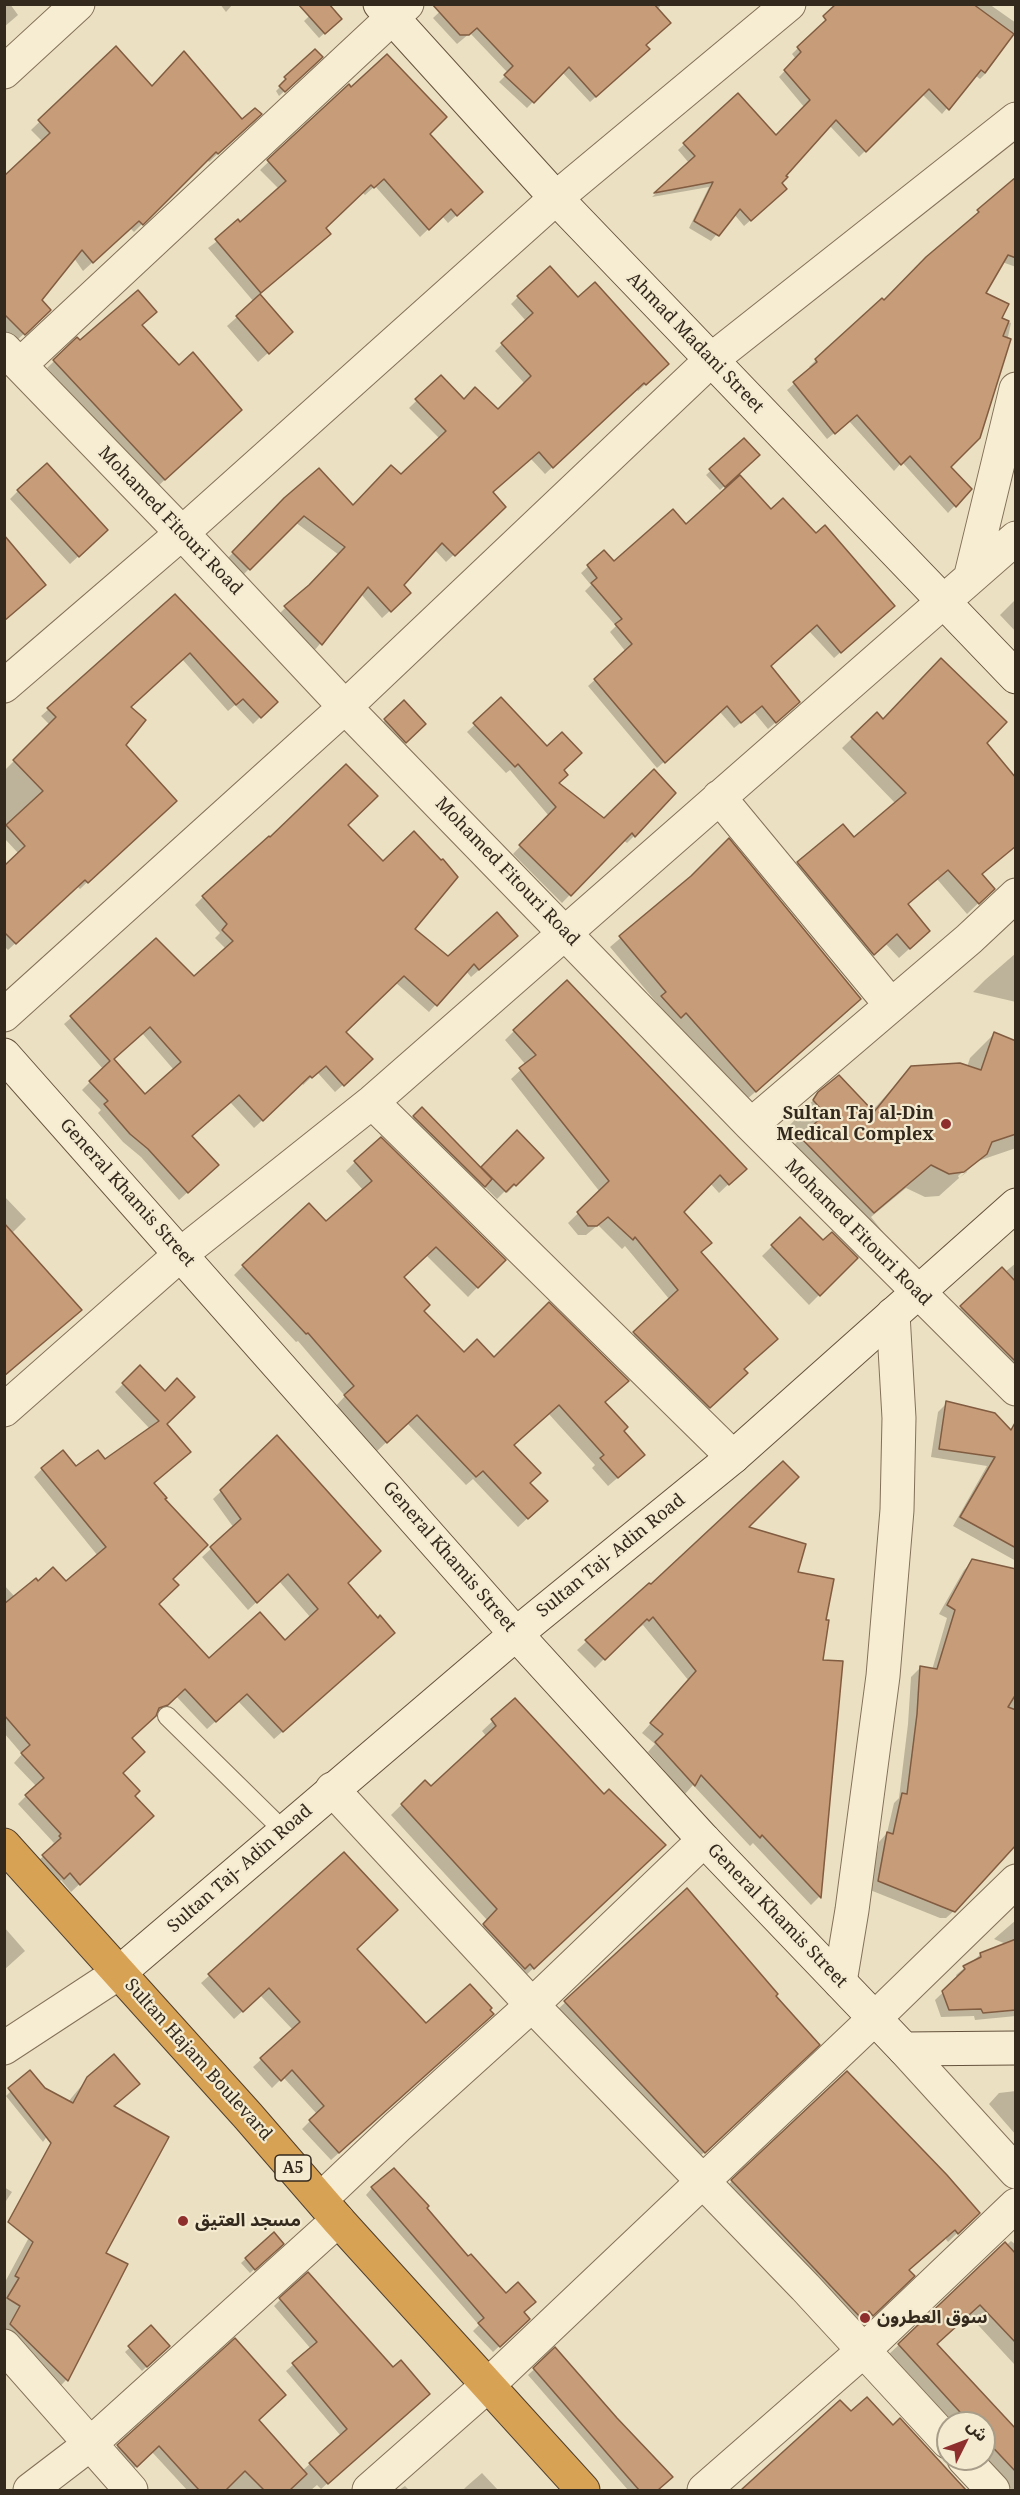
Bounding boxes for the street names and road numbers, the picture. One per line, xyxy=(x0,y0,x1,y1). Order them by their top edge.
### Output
street label: Ahmad Madani Street xyxy=(622,268,768,418)
street label: Mohamed Fitouri Road xyxy=(93,442,247,600)
street label: Mohamed Fitouri Road xyxy=(430,793,584,951)
street label: General Khamis Street xyxy=(55,1114,199,1272)
street label: Mohamed Fitouri Road xyxy=(780,1155,936,1311)
street label: General Khamis Street xyxy=(378,1477,520,1637)
street label: Sultan Taj- Adin Road xyxy=(532,1490,690,1622)
street label: Sultan Taj- Adin Road xyxy=(163,1800,317,1938)
street label: General Khamis Street xyxy=(702,1839,852,1993)
street label: Sultan Hajam Boulevard xyxy=(120,1975,276,2145)
road number: A5 xyxy=(275,2155,311,2181)

